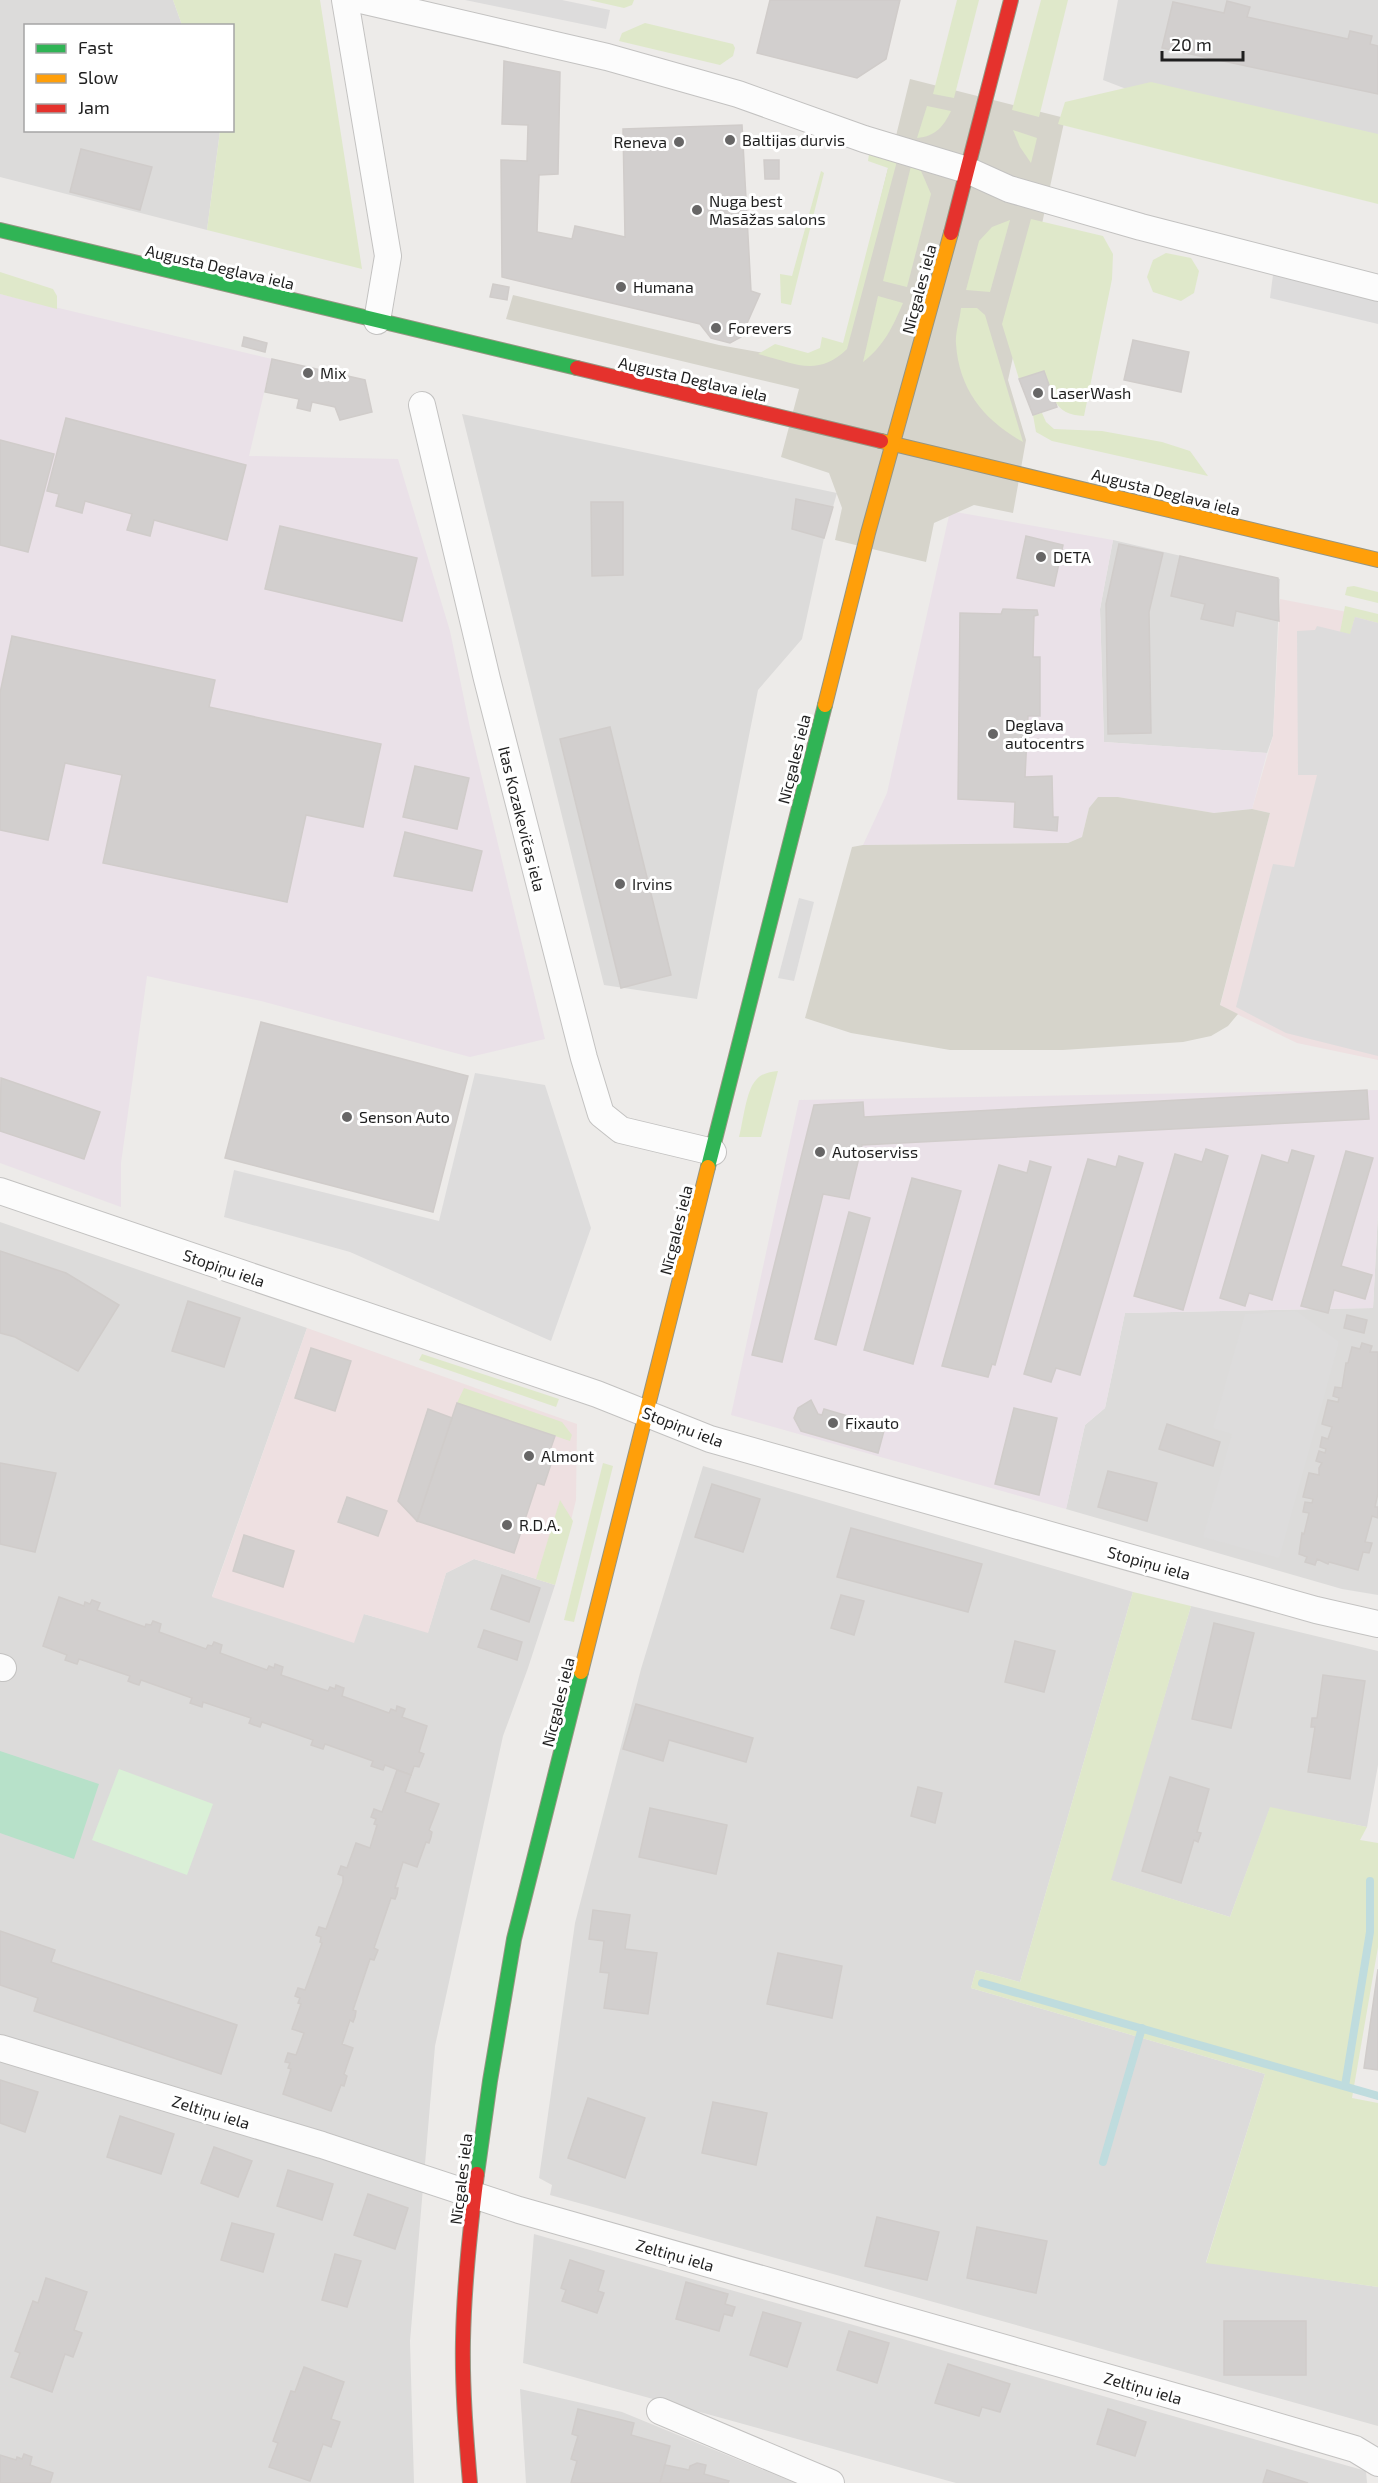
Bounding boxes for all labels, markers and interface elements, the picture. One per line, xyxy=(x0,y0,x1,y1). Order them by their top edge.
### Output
legend xyxy=(24,24,234,132)
scale bar xyxy=(1162,24,1243,62)
text: 20 m xyxy=(1171,33,1212,55)
text: Fast xyxy=(78,36,113,58)
text: Slow xyxy=(78,66,119,88)
text: Jam xyxy=(78,96,110,118)
place label: Baltijas durvis xyxy=(742,130,845,150)
place label: Reneva xyxy=(614,132,667,151)
marker: Baltijas durvis xyxy=(723,133,737,147)
marker: Reneva xyxy=(672,135,686,149)
place label: Nuga best Masāžas salons xyxy=(709,191,826,228)
marker: Nuga best Masāžas salons xyxy=(690,203,704,217)
street label: Augusta Deglava iela xyxy=(144,240,296,293)
street label: Nīcgales iela xyxy=(897,242,940,336)
place label: Humana xyxy=(633,277,694,296)
marker: Humana xyxy=(614,280,628,294)
place label: Forevers xyxy=(728,318,792,337)
marker: Forevers xyxy=(709,321,723,335)
street label: Augusta Deglava iela xyxy=(617,352,769,405)
place label: Mix xyxy=(320,363,347,382)
marker: Mix xyxy=(301,366,315,380)
place label: LaserWash xyxy=(1050,383,1131,402)
marker: LaserWash xyxy=(1031,386,1045,400)
street label: Augusta Deglava iela xyxy=(1090,464,1242,519)
place label: DETA xyxy=(1053,547,1091,566)
marker: DETA xyxy=(1034,550,1048,564)
street label: Nīcgales iela xyxy=(773,712,814,806)
place label: Deglava autocentrs xyxy=(1005,715,1084,752)
marker: Deglava autocentrs xyxy=(986,727,1000,741)
street label: Itas Kozakevičas iela xyxy=(495,744,550,894)
place label: Irvins xyxy=(632,874,672,893)
marker: Irvins xyxy=(613,877,627,891)
place label: Senson Auto xyxy=(359,1107,450,1126)
marker: Senson Auto xyxy=(340,1110,354,1124)
place label: Autoserviss xyxy=(832,1142,918,1161)
marker: Autoserviss xyxy=(813,1145,827,1159)
street label: Nīcgales iela xyxy=(655,1183,696,1277)
street label: Stopiņu iela xyxy=(180,1245,268,1292)
street label: Stopiņu iela xyxy=(639,1402,726,1453)
place label: Fixauto xyxy=(845,1413,899,1432)
marker: Fixauto xyxy=(826,1416,840,1430)
place label: Almont xyxy=(541,1446,594,1465)
marker: Almont xyxy=(522,1449,536,1463)
place label: R.D.A. xyxy=(519,1515,560,1534)
marker: R.D.A. xyxy=(500,1518,514,1532)
street label: Stopiņu iela xyxy=(1105,1542,1193,1585)
street label: Nīcgales iela xyxy=(537,1655,578,1749)
street label: Zeltiņu iela xyxy=(169,2091,252,2134)
street label: Nīcgales iela xyxy=(445,2132,476,2226)
street label: Zeltiņu iela xyxy=(633,2234,716,2277)
street label: Zeltiņu iela xyxy=(1101,2367,1184,2410)

